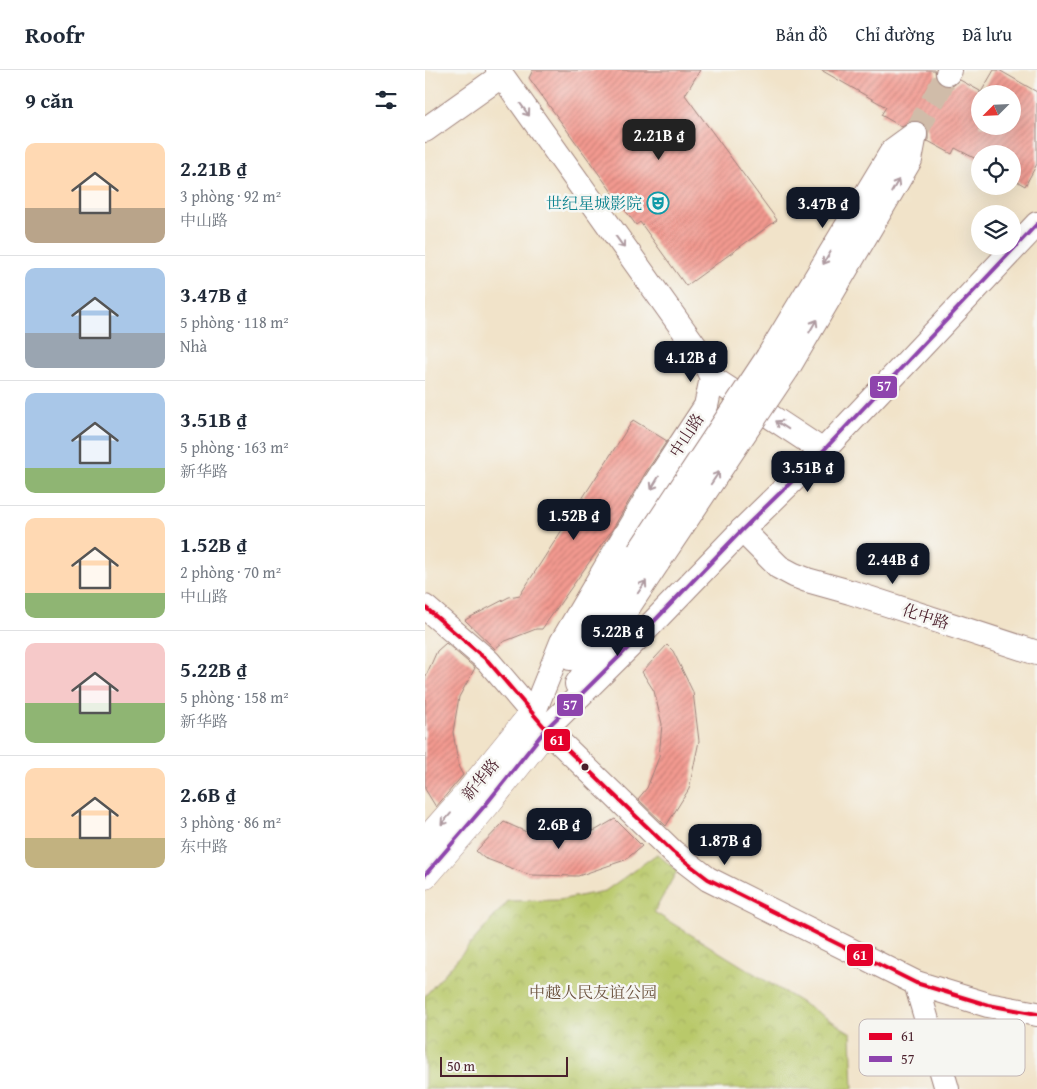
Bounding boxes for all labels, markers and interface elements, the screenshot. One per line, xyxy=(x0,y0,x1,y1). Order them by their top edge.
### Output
text: Roofr xyxy=(25,17,85,52)
text: Bản đồ xyxy=(776,21,827,48)
text: Chỉ đường xyxy=(855,21,934,48)
text: Đã lưu xyxy=(962,21,1012,48)
text: 9 căn xyxy=(25,85,73,116)
north arrow xyxy=(971,85,1021,135)
map controls xyxy=(971,85,1021,255)
icon: filters xyxy=(372,86,400,114)
one-way arrow xyxy=(520,103,531,116)
pin: 2.21B ₫ xyxy=(613,118,705,161)
text: 2.21B ₫ xyxy=(633,123,685,147)
button: locate xyxy=(971,145,1021,195)
text: 2.21B ₫ xyxy=(180,153,247,184)
icon: home xyxy=(65,163,125,223)
one-way arrow xyxy=(890,178,900,193)
text: 3 phòng · 92 m² xyxy=(180,184,281,208)
pin: 3.47B ₫ xyxy=(777,186,869,229)
place label: 世纪星城影院 xyxy=(546,191,642,215)
theatre icon: 世纪星城影院 xyxy=(646,191,670,215)
text: 3.47B ₫ xyxy=(797,191,849,215)
button: layers xyxy=(971,205,1021,255)
text: 中山路 xyxy=(180,208,228,232)
one-way arrow xyxy=(615,235,625,249)
one-way arrow xyxy=(822,251,832,265)
text: 3.47B ₫ xyxy=(180,279,247,310)
icon: home xyxy=(65,288,125,348)
text: 5 phòng · 118 m² xyxy=(180,310,289,334)
one-way arrow xyxy=(809,319,818,334)
text: Nhà xyxy=(180,334,207,358)
pin: 4.12B ₫ xyxy=(645,340,737,383)
text: 4.12B ₫ xyxy=(665,345,717,369)
line badge: 57 xyxy=(869,375,898,399)
text: 57 xyxy=(877,376,891,396)
text: 3.51B ₫ xyxy=(180,404,247,435)
street label: 中山路 xyxy=(663,408,709,462)
icon: home xyxy=(65,413,125,473)
one-way arrow xyxy=(776,419,790,429)
text: 5 phòng · 163 m² xyxy=(180,435,289,459)
pin: 3.51B ₫ xyxy=(762,450,854,493)
text: 3.51B ₫ xyxy=(782,455,834,479)
text: 新华路 xyxy=(180,459,228,483)
one-way arrow xyxy=(709,471,720,485)
one-way arrow xyxy=(650,475,660,489)
pin: 1.52B ₫ xyxy=(528,498,620,541)
text: 1.52B ₫ xyxy=(548,503,600,527)
text: 1.52B ₫ xyxy=(180,529,247,560)
icon: home xyxy=(65,538,125,598)
pin: 2.44B ₫ xyxy=(847,542,939,585)
text: 2.44B ₫ xyxy=(867,547,919,571)
text: 2 phòng · 70 m² xyxy=(180,560,281,584)
one-way arrow xyxy=(637,580,647,594)
text: 中山路 xyxy=(180,584,228,608)
street label: 化中路 xyxy=(899,597,953,635)
pin: 5.22B ₫ xyxy=(572,614,664,657)
text: 5.22B ₫ xyxy=(592,619,644,643)
text: 5.22B ₫ xyxy=(180,654,247,685)
icon: home xyxy=(65,663,125,723)
text: 5 phòng · 158 m² xyxy=(180,685,289,709)
line badge: 57 xyxy=(556,693,584,717)
text: 57 xyxy=(563,695,577,715)
text: 新华路 xyxy=(180,709,228,733)
line badge: 61 xyxy=(543,728,571,752)
text: 61 xyxy=(550,730,564,750)
street label: 新华路 xyxy=(455,753,505,805)
unlabelled marker xyxy=(580,762,590,772)
text: 2.6B ₫ xyxy=(180,779,236,810)
icon: home xyxy=(65,788,125,848)
pin: 2.6B ₫ xyxy=(518,808,600,850)
text: 3 phòng · 86 m² xyxy=(180,810,281,834)
one-way arrow xyxy=(441,812,452,825)
text: 2.6B ₫ xyxy=(538,812,580,836)
pin: 1.87B ₫ xyxy=(679,824,771,866)
text: 1.87B ₫ xyxy=(699,828,751,852)
text: 东中路 xyxy=(180,834,228,858)
line badge: 61 xyxy=(846,943,874,967)
text: 61 xyxy=(853,945,867,965)
park label: 中越人民友谊公园 xyxy=(529,980,657,1004)
legend xyxy=(859,1019,1025,1076)
text: 61 xyxy=(901,1026,914,1046)
text: 57 xyxy=(901,1049,915,1069)
scale bar xyxy=(440,1054,567,1077)
text: 50 m xyxy=(447,1056,475,1076)

